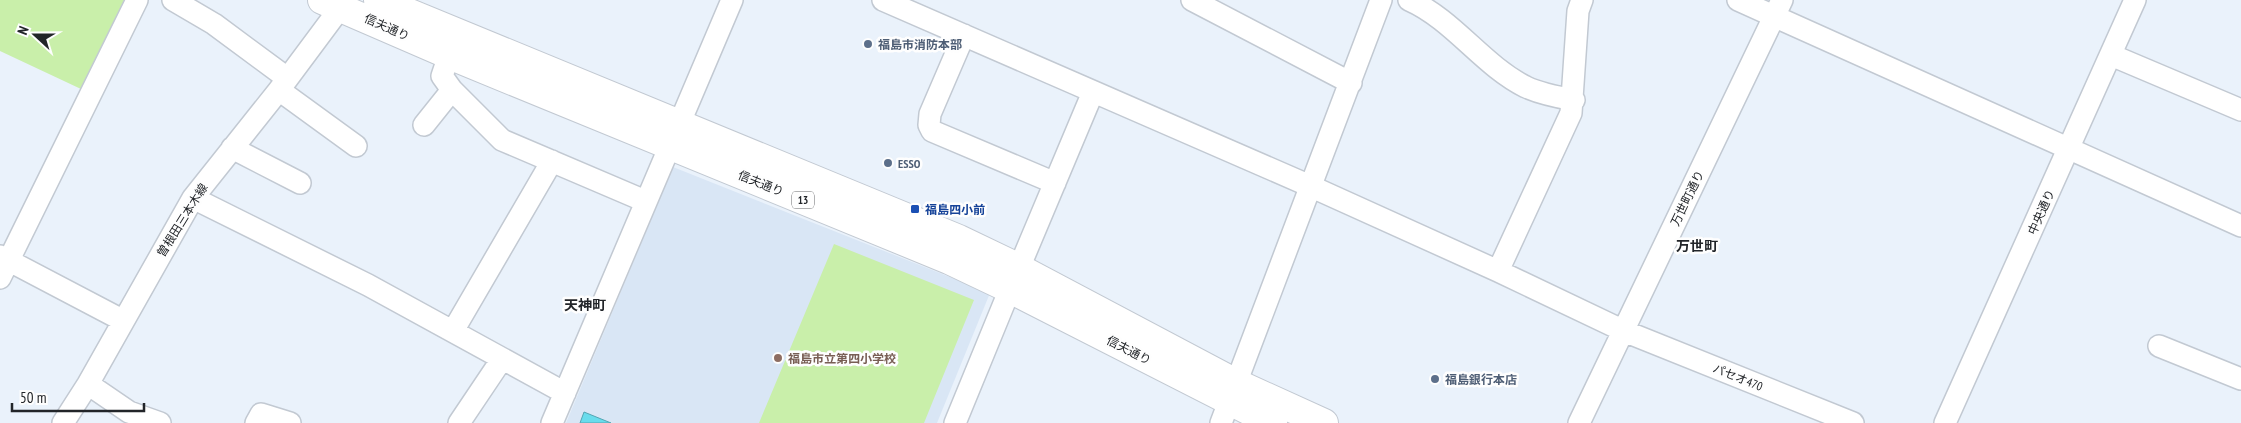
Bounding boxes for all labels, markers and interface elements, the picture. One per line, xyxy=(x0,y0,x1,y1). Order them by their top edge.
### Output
north arrow xyxy=(10,10,60,60)
street label: 信夫通り xyxy=(362,10,412,44)
text: N xyxy=(13,24,33,37)
place label: 福島市消防本部 xyxy=(878,37,962,52)
marker: 福島市消防本部 xyxy=(862,38,874,50)
place label: ESSO xyxy=(898,156,921,171)
marker: ESSO xyxy=(882,157,894,169)
street label: 信夫通り xyxy=(736,167,786,199)
street label: 万世町通り xyxy=(1667,168,1707,228)
street label: 曽根田三本木線 xyxy=(153,180,211,260)
street label: 中央通り xyxy=(2024,187,2058,237)
road number: 13 xyxy=(792,192,814,208)
place label: 福島四小前 xyxy=(925,202,985,217)
marker: 福島四小前 xyxy=(909,203,921,215)
district label: 万世町 xyxy=(1676,237,1718,255)
district label: 天神町 xyxy=(564,296,606,314)
street label: 信夫通り xyxy=(1104,332,1154,368)
place label: 福島市立第四小学校 xyxy=(788,351,896,366)
marker: 福島市立第四小学校 xyxy=(772,352,784,364)
street label: パセオ470 xyxy=(1711,360,1765,394)
place label: 福島銀行本店 xyxy=(1445,372,1517,387)
marker: 福島銀行本店 xyxy=(1429,373,1441,385)
scale bar xyxy=(12,380,145,412)
text: 50 m xyxy=(20,388,46,407)

